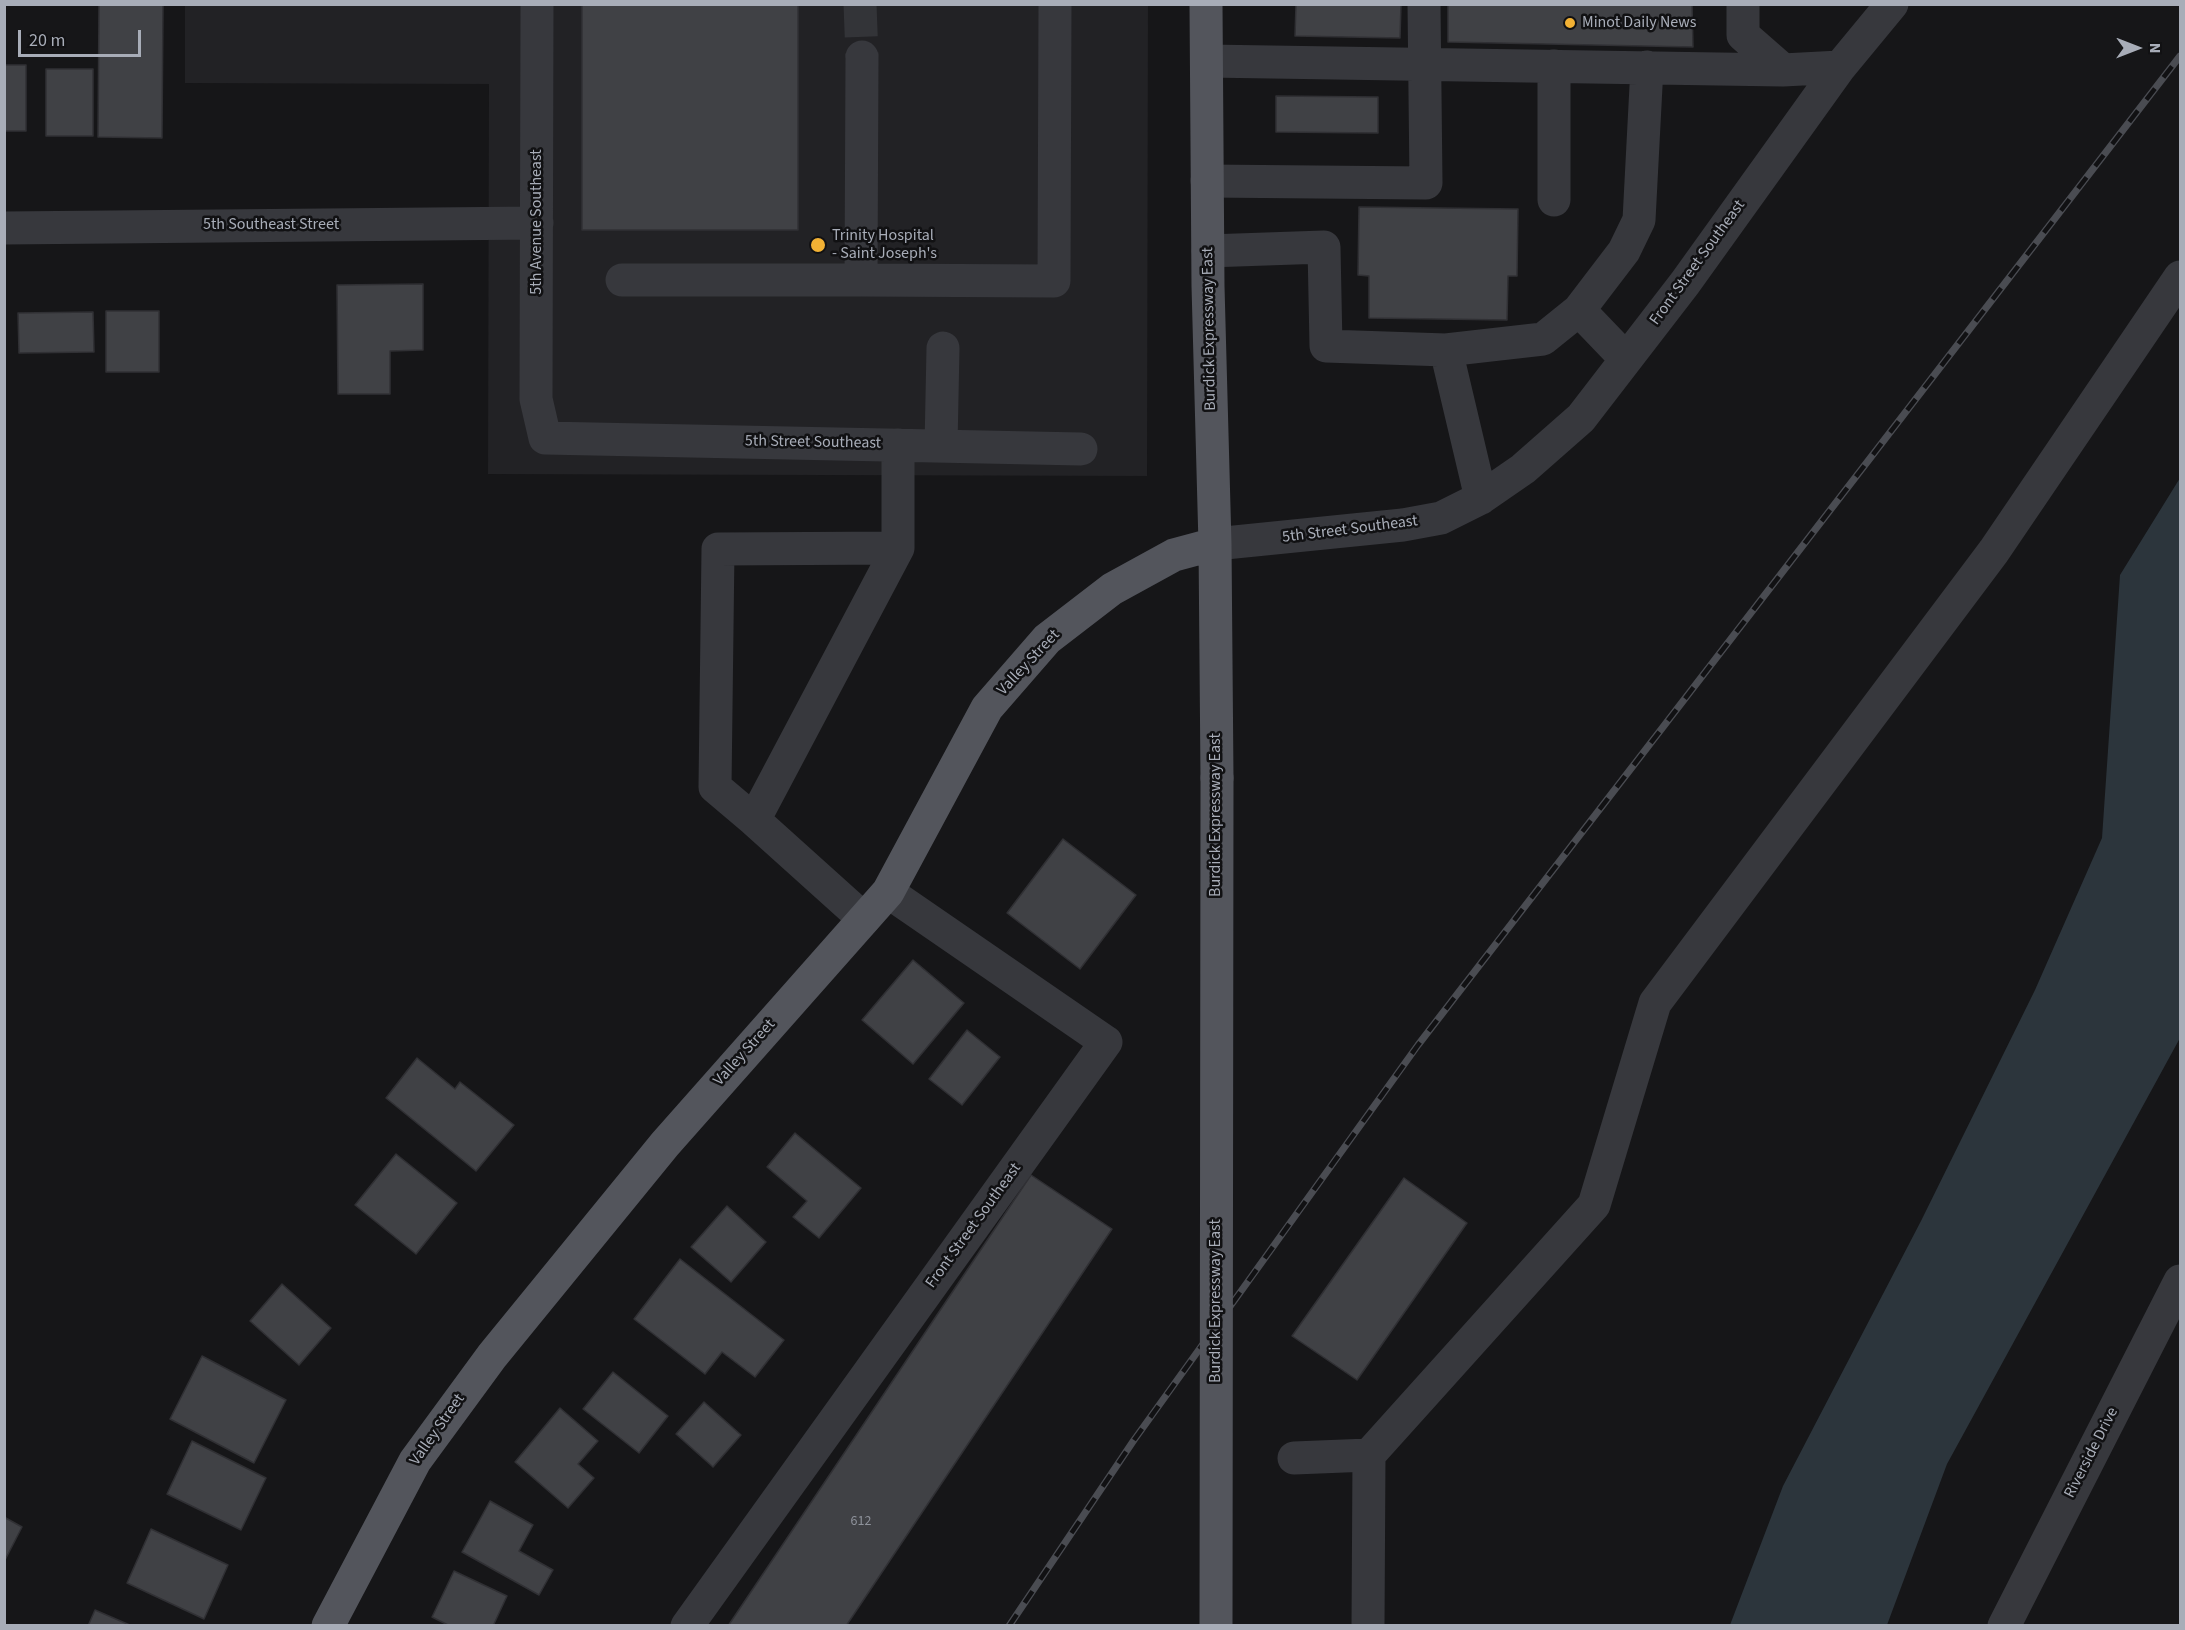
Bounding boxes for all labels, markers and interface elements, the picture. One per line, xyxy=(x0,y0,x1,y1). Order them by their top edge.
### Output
place label: Minot Daily News xyxy=(1582,13,1696,33)
marker: Minot Daily News xyxy=(1563,16,1577,30)
scale bar xyxy=(21,18,144,56)
north arrow xyxy=(2107,18,2167,78)
text: 20 m xyxy=(29,28,65,53)
text: N xyxy=(2144,43,2166,53)
street label: 5th Avenue Southeast xyxy=(527,149,547,295)
street label: Front Street Southeast xyxy=(1646,197,1750,329)
street label: 5th Southeast Street xyxy=(203,215,339,235)
place label: Trinity Hospital - Saint Joseph's xyxy=(832,226,937,264)
marker: Trinity Hospital - Saint Joseph's xyxy=(809,236,827,254)
street label: Burdick Expressway East xyxy=(1199,247,1221,411)
street label: 5th Street Southeast xyxy=(745,432,881,454)
street label: 5th Street Southeast xyxy=(1281,512,1419,548)
street label: Valley Street xyxy=(994,626,1064,700)
street label: Burdick Expressway East xyxy=(1206,733,1226,897)
street label: Valley Street xyxy=(710,1016,780,1090)
street label: Front Street Southeast xyxy=(922,1160,1026,1292)
street label: Burdick Expressway East xyxy=(1206,1219,1226,1383)
street label: Valley Street xyxy=(406,1391,470,1469)
street label: Riverside Drive xyxy=(2061,1404,2123,1502)
house number: 612 xyxy=(851,1514,871,1530)

